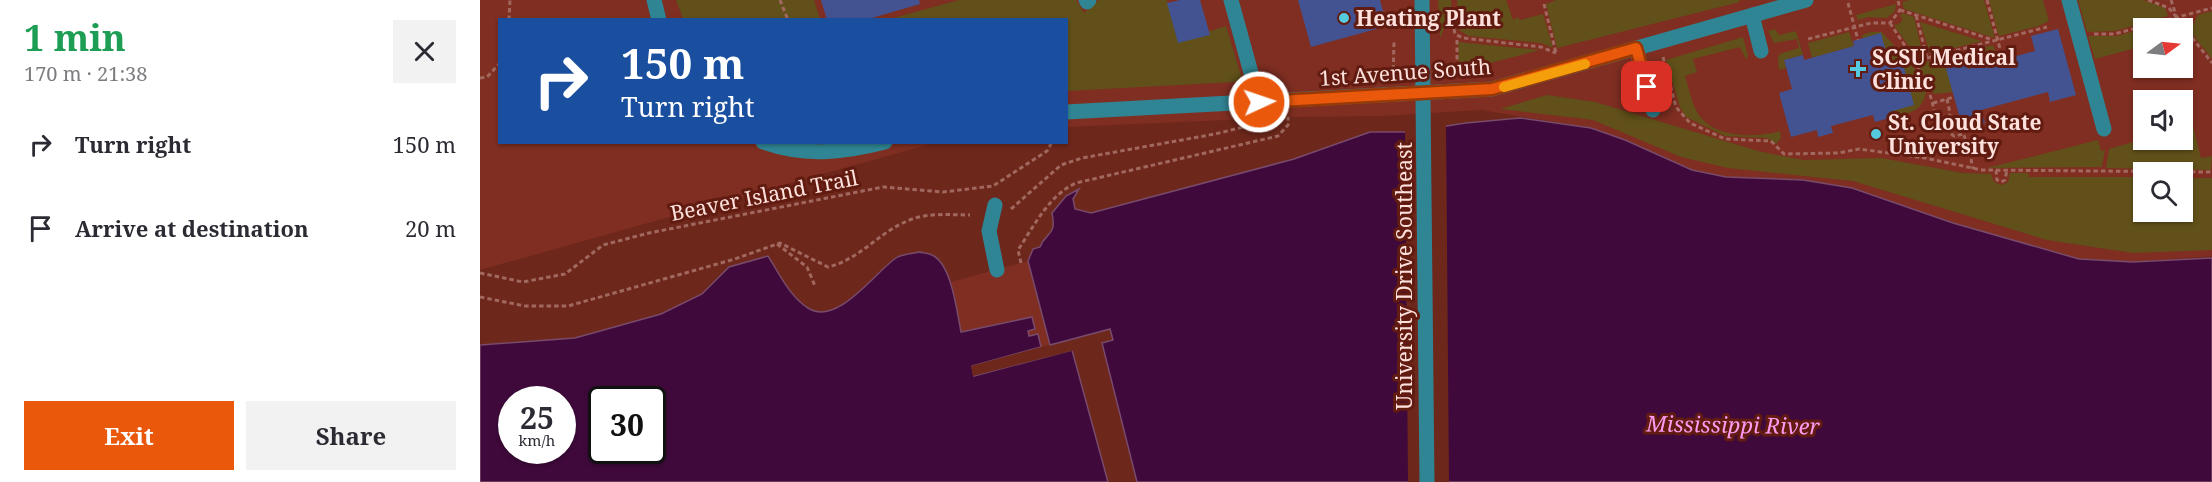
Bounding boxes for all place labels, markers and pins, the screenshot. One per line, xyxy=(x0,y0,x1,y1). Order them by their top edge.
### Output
place label: Heating Plant xyxy=(1356,4,1501,32)
marker: Heating Plant xyxy=(1337,11,1351,25)
place label: SCSU Medical Clinic xyxy=(1872,43,2016,95)
marker: SCSU Medical Clinic xyxy=(1849,60,1867,78)
pin xyxy=(1621,61,1672,112)
place label: St. Cloud State University xyxy=(1888,108,2042,160)
marker: St. Cloud State University xyxy=(1869,127,1883,141)

